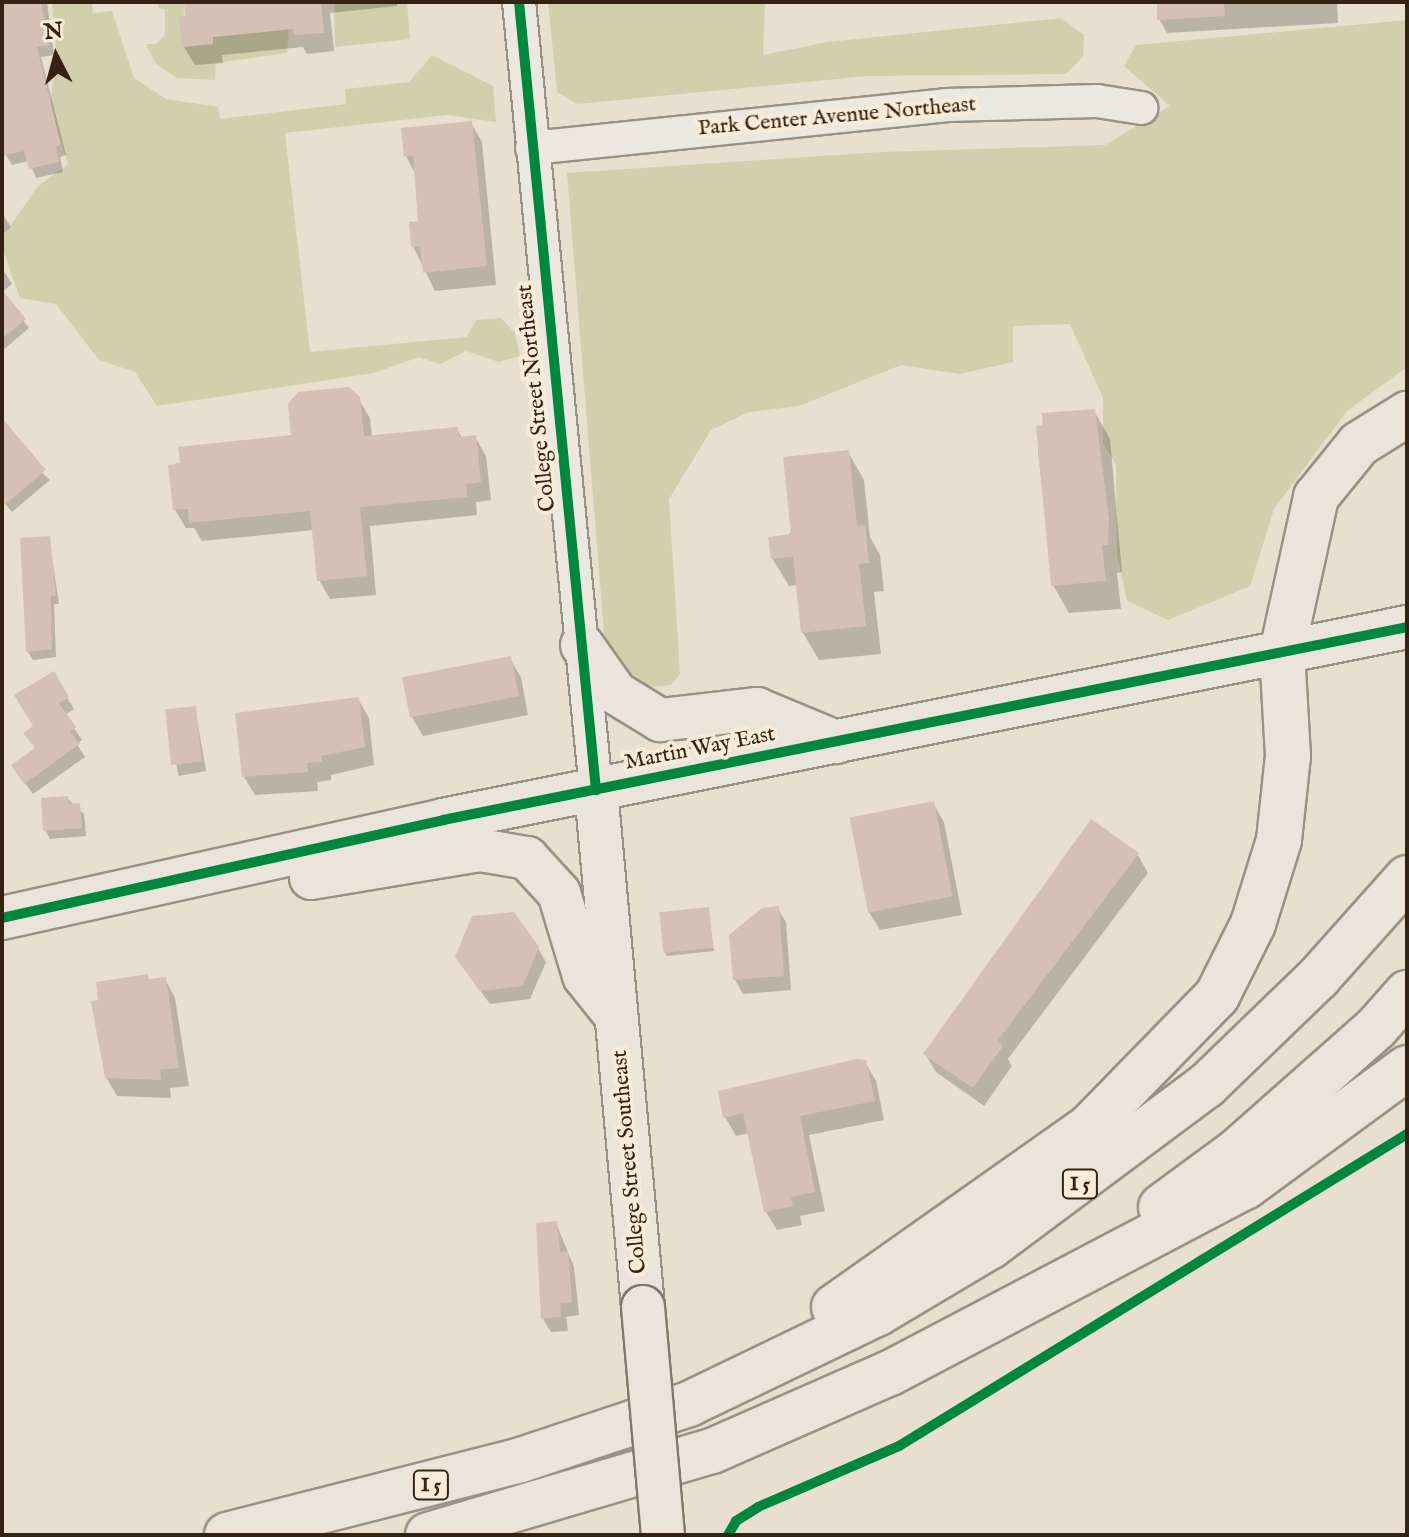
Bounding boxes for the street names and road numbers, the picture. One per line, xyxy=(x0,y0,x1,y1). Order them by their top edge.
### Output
street label: Park Center Avenue Northeast xyxy=(697,92,977,142)
street label: College Street Northeast xyxy=(512,283,562,513)
street label: Martin Way East xyxy=(622,721,778,777)
street label: College Street Southeast xyxy=(607,1049,653,1275)
road number: I 5 xyxy=(1060,1168,1100,1200)
road number: I 5 xyxy=(411,1469,451,1501)

